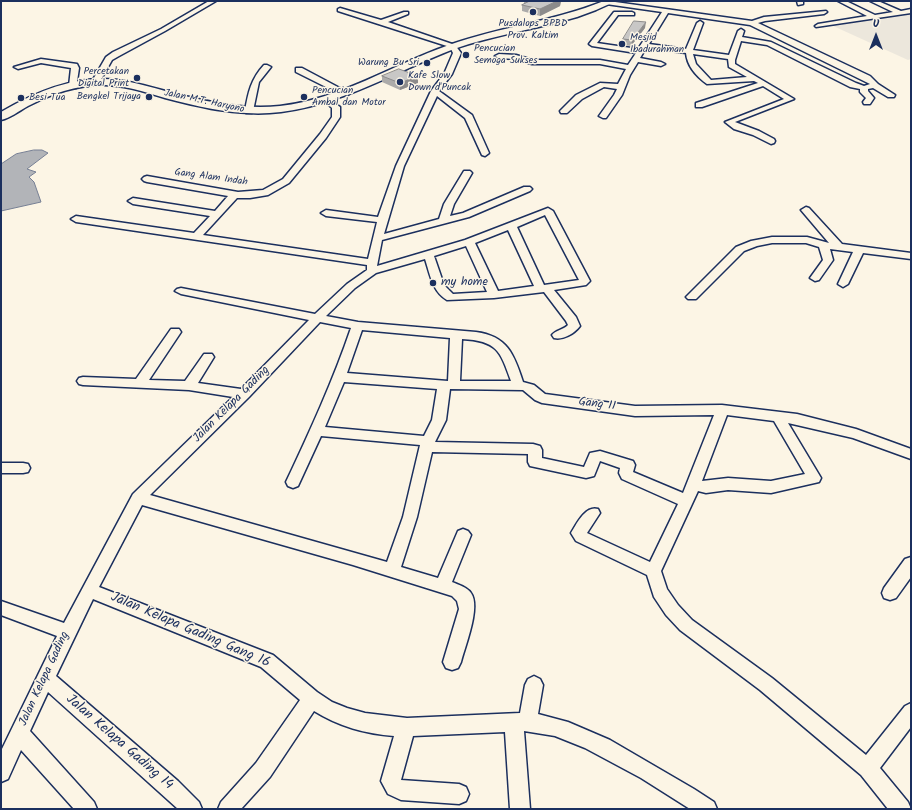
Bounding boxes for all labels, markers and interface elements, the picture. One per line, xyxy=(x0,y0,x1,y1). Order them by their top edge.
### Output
marker: Pusdalops BPBD Prov. Kaltim xyxy=(528,7,538,17)
text: U xyxy=(873,15,879,33)
north arrow xyxy=(856,16,896,56)
place label: Pusdalops BPBD Prov. Kaltim xyxy=(499,18,567,42)
place label: Mesjid Ibadurahman xyxy=(630,32,684,56)
marker: Mesjid Ibadurahman xyxy=(617,39,627,49)
place label: Pencucian Semoga Sukses xyxy=(474,43,538,66)
marker: Pencucian Semoga Sukses xyxy=(461,50,471,60)
place label: Warung Bu Sri xyxy=(358,57,419,69)
marker: Warung Bu Sri xyxy=(422,58,432,68)
place label: Percetakan Digital Print xyxy=(78,66,129,90)
place label: Kafe Slow Down d'Puncak xyxy=(408,70,471,94)
marker: Percetakan Digital Print xyxy=(132,73,142,83)
marker: Kafe Slow Down d'Puncak xyxy=(395,77,405,87)
place label: Pencucian Ambal dan Motor xyxy=(312,85,386,108)
street label: Jalan M.T. Haryono xyxy=(163,88,245,116)
place label: Bengkel Trijaya xyxy=(77,91,141,103)
place label: Besi Tua xyxy=(29,92,65,104)
marker: Bengkel Trijaya xyxy=(144,92,154,102)
marker: Pencucian Ambal dan Motor xyxy=(299,92,309,102)
marker: Besi Tua xyxy=(16,93,26,103)
street label: Gang Alam Indah xyxy=(174,167,248,189)
place label: my home xyxy=(441,276,488,290)
marker: my home xyxy=(428,278,438,288)
street label: Jalan Kelapa Gading xyxy=(191,364,273,446)
street label: Gang 11 xyxy=(577,395,617,415)
street label: Jalan Kelapa Gading Gang 16 xyxy=(108,590,272,672)
street label: Jalan Kelapa Gading xyxy=(17,630,73,728)
street label: Jalan Kelapa Gading 14 xyxy=(62,692,176,794)

